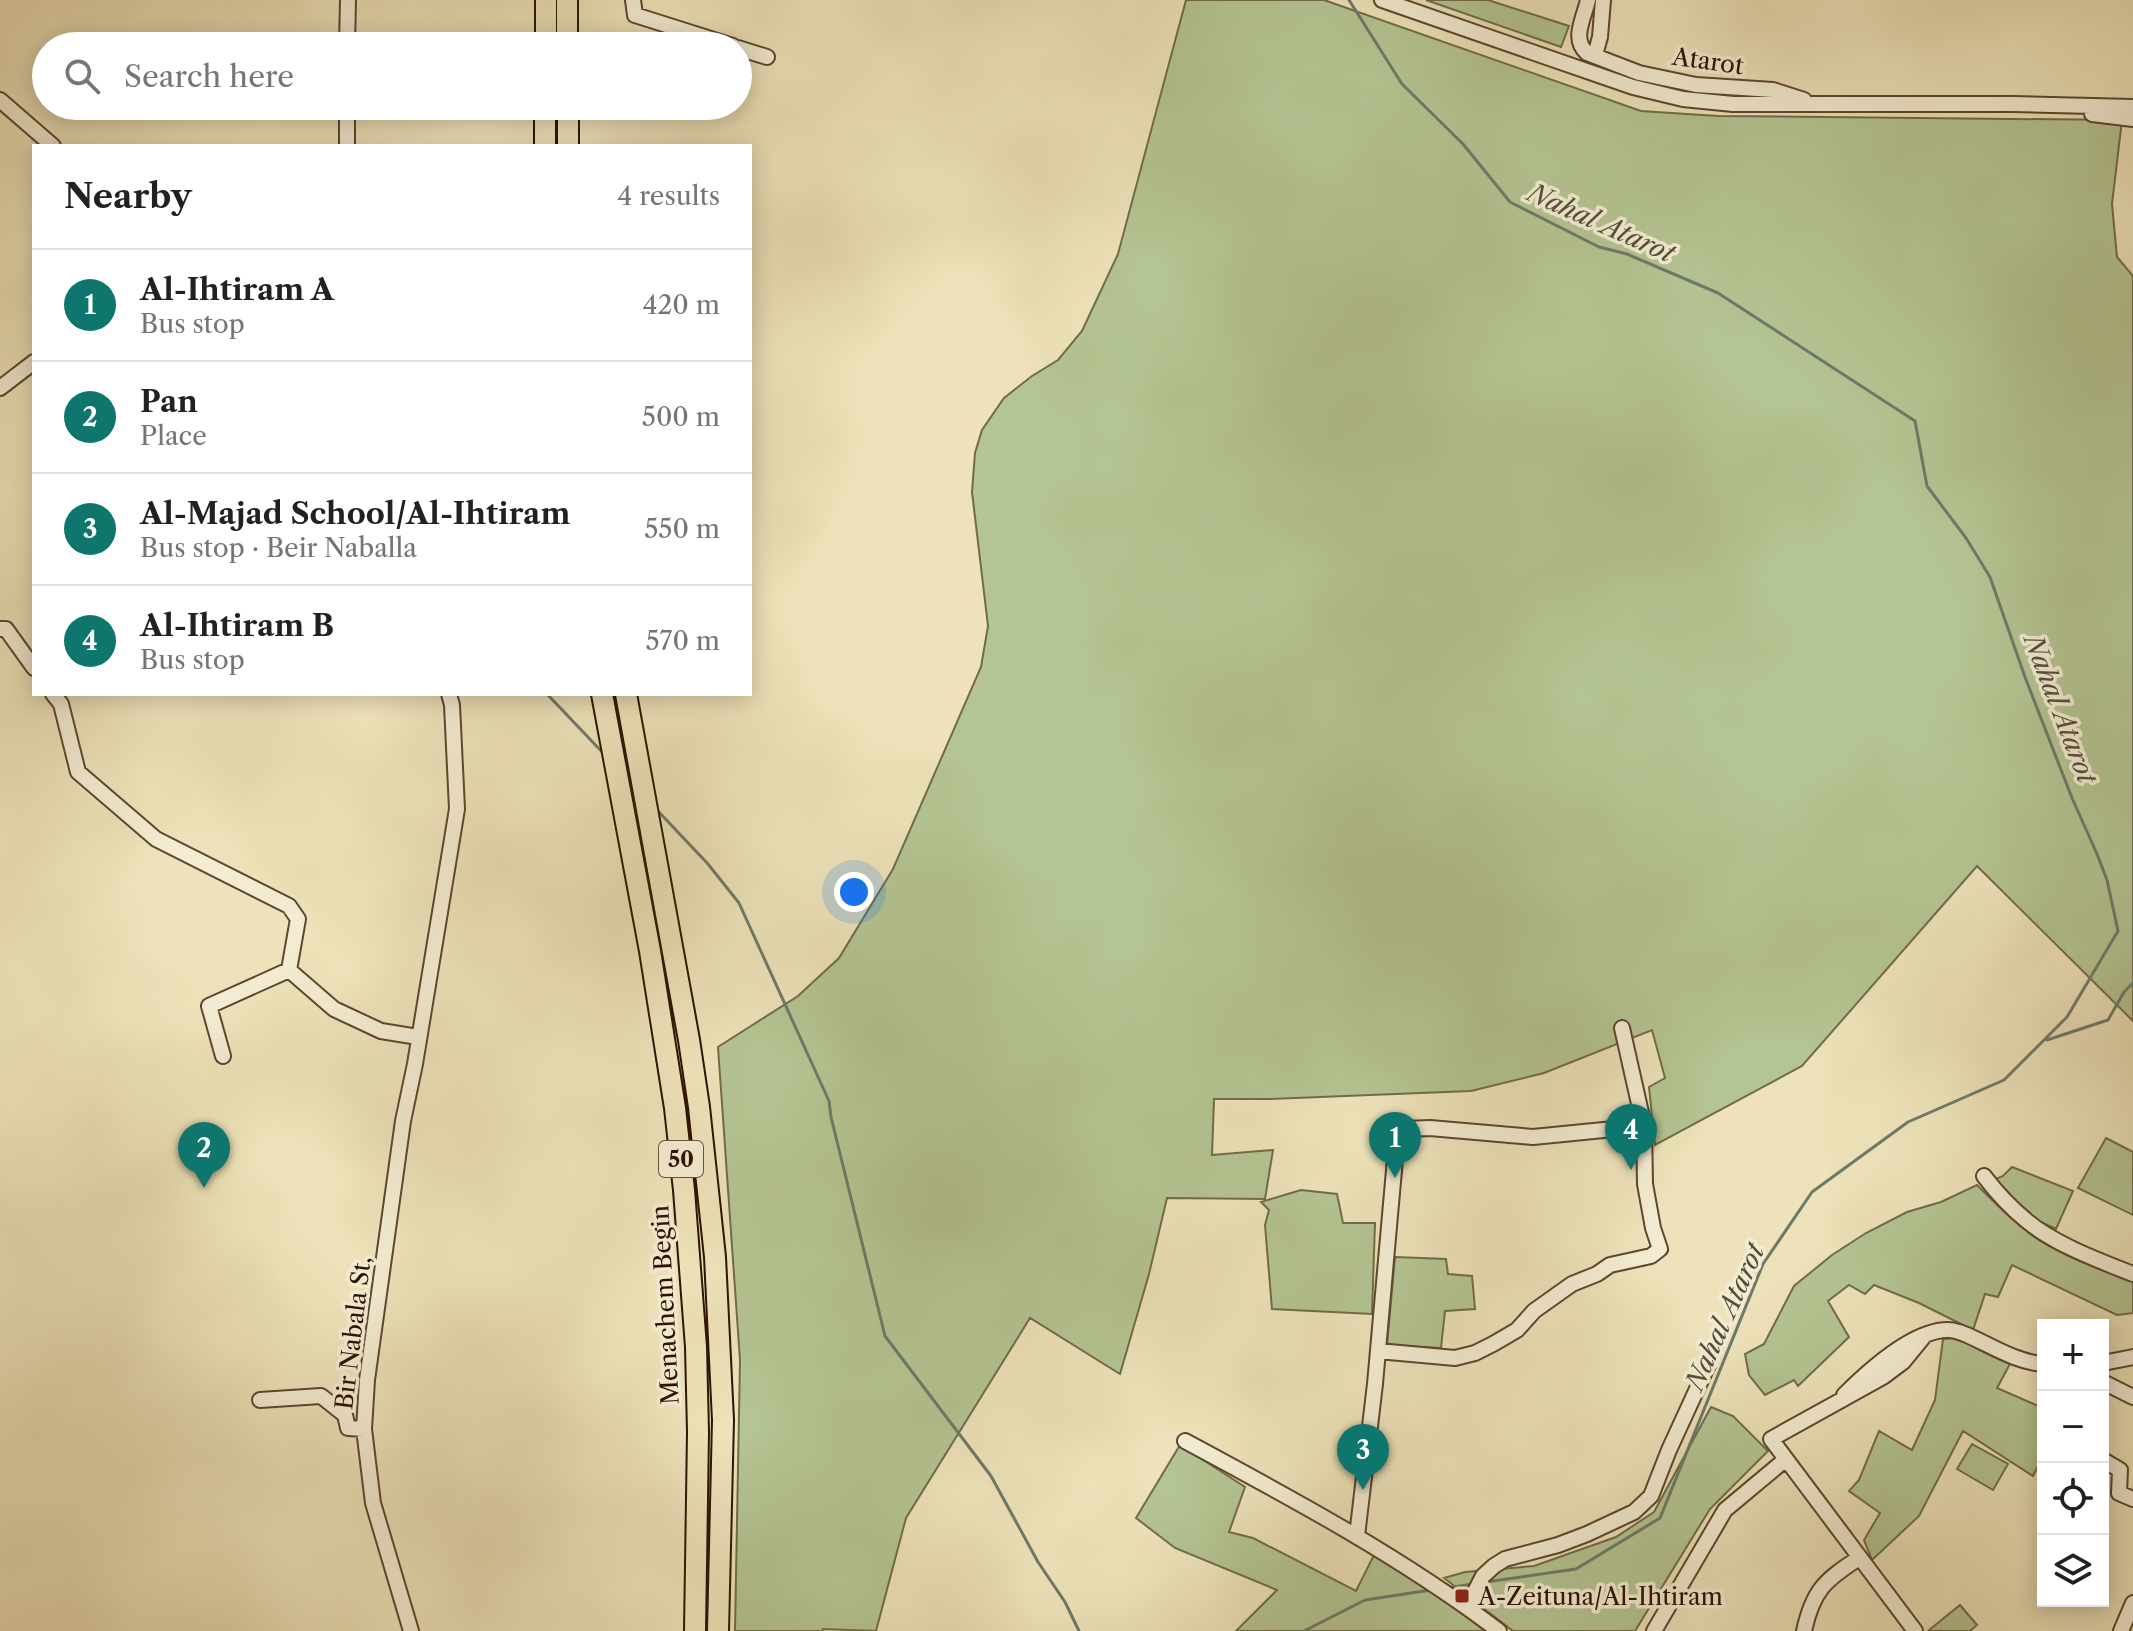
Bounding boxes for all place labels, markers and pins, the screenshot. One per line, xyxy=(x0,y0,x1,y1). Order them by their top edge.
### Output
pin: 4 xyxy=(1605,1104,1657,1170)
pin: 1 xyxy=(1369,1112,1421,1178)
pin: 2 xyxy=(178,1122,230,1188)
pin: 3 xyxy=(1337,1424,1389,1490)
place label: A-Zeituna/Al-Ihtiram xyxy=(1477,1582,1723,1611)
marker: A-Zeituna/Al-Ihtiram xyxy=(1453,1587,1471,1605)

